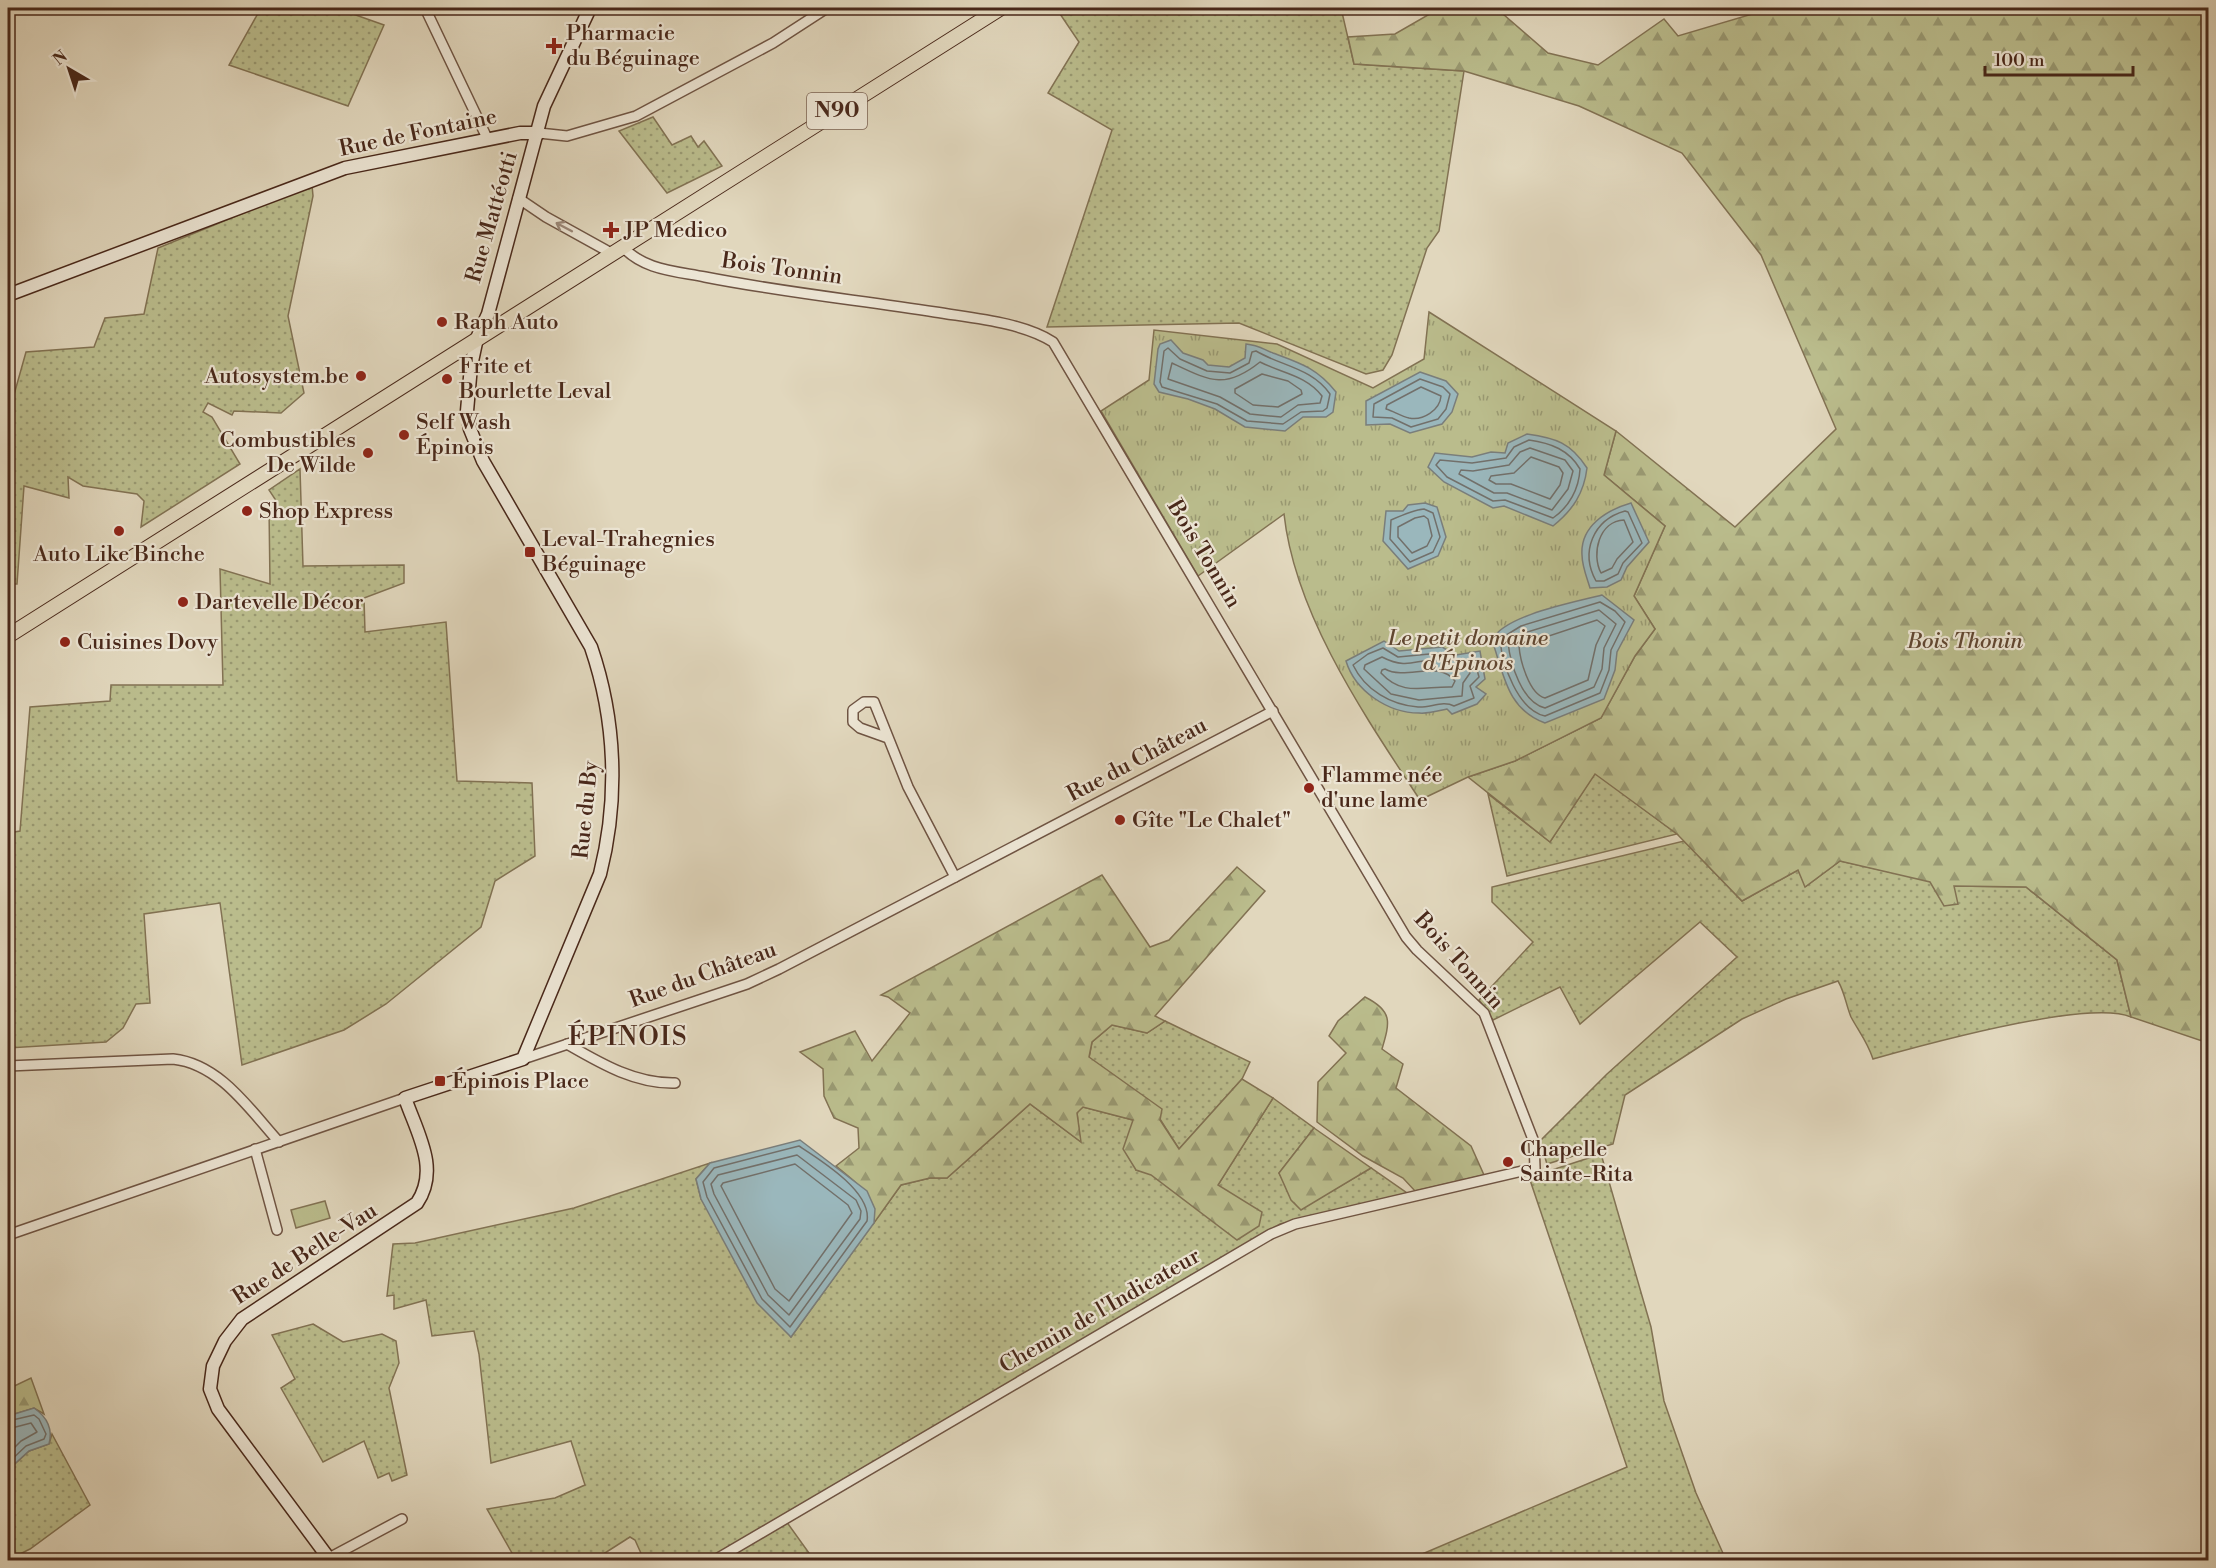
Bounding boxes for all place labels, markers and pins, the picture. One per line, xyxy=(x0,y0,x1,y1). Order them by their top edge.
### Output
place label: Pharmacie du Béguinage xyxy=(566,20,700,72)
marker: Pharmacie du Béguinage xyxy=(547,39,561,53)
place label: JP Medico xyxy=(623,217,728,244)
marker: JP Medico xyxy=(602,221,620,239)
place label: Raph Auto xyxy=(454,309,559,336)
marker: Raph Auto xyxy=(435,315,449,329)
place label: Frite et Bourlette Leval xyxy=(458,353,612,405)
place label: Autosystem.be xyxy=(203,363,349,390)
marker: Autosystem.be xyxy=(354,369,368,383)
marker: Frite et Bourlette Leval xyxy=(440,372,454,386)
place label: Self Wash Épinois xyxy=(416,409,511,461)
place label: Combustibles De Wilde xyxy=(220,427,356,479)
marker: Self Wash Épinois xyxy=(397,428,411,442)
marker: Combustibles De Wilde xyxy=(361,446,375,460)
place label: Shop Express xyxy=(259,498,393,525)
marker: Shop Express xyxy=(240,504,254,518)
marker: Auto Like Binche xyxy=(112,524,126,538)
place label: Leval-Trahegnies Béguinage xyxy=(541,526,715,578)
place label: Auto Like Binche xyxy=(32,541,205,568)
marker: Leval-Trahegnies Béguinage xyxy=(523,545,537,559)
place label: Dartevelle Décor xyxy=(195,589,364,616)
marker: Dartevelle Décor xyxy=(176,595,190,609)
place label: Cuisines Dovy xyxy=(77,629,218,656)
marker: Cuisines Dovy xyxy=(58,635,72,649)
place label: Flamme née d'une lame xyxy=(1321,762,1443,814)
marker: Flamme née d'une lame xyxy=(1302,781,1316,795)
place label: Gîte "Le Chalet" xyxy=(1132,807,1291,834)
marker: Gîte "Le Chalet" xyxy=(1113,813,1127,827)
place label: Épinois Place xyxy=(452,1067,589,1095)
marker: Épinois Place xyxy=(433,1074,447,1088)
place label: Chapelle Sainte-Rita xyxy=(1520,1136,1634,1188)
marker: Chapelle Sainte-Rita xyxy=(1501,1155,1515,1169)

